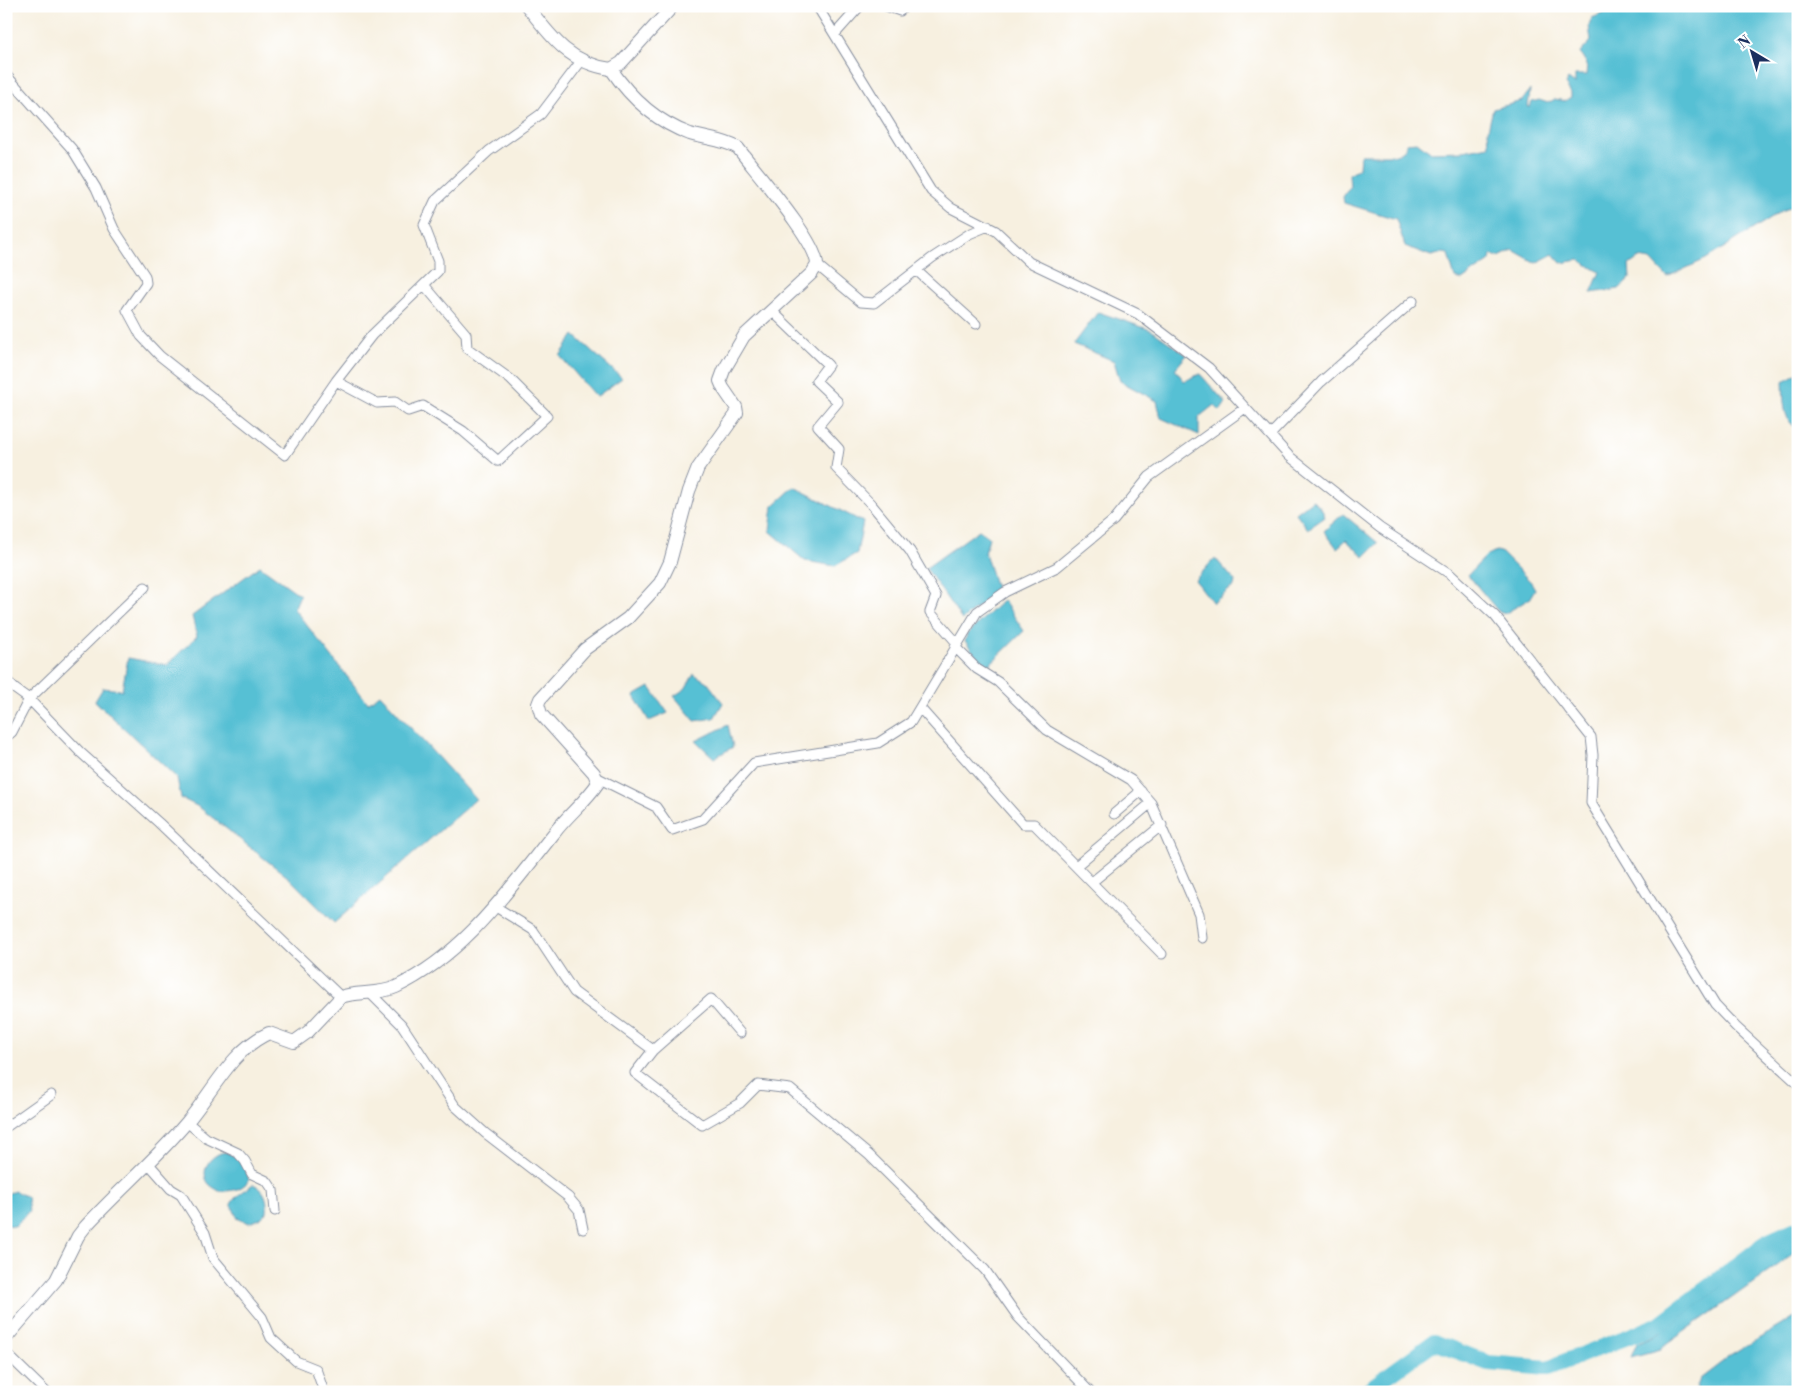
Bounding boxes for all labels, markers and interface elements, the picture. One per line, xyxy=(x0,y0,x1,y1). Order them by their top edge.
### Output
north arrow xyxy=(1726,28,1776,78)
text: N xyxy=(1735,32,1755,53)

